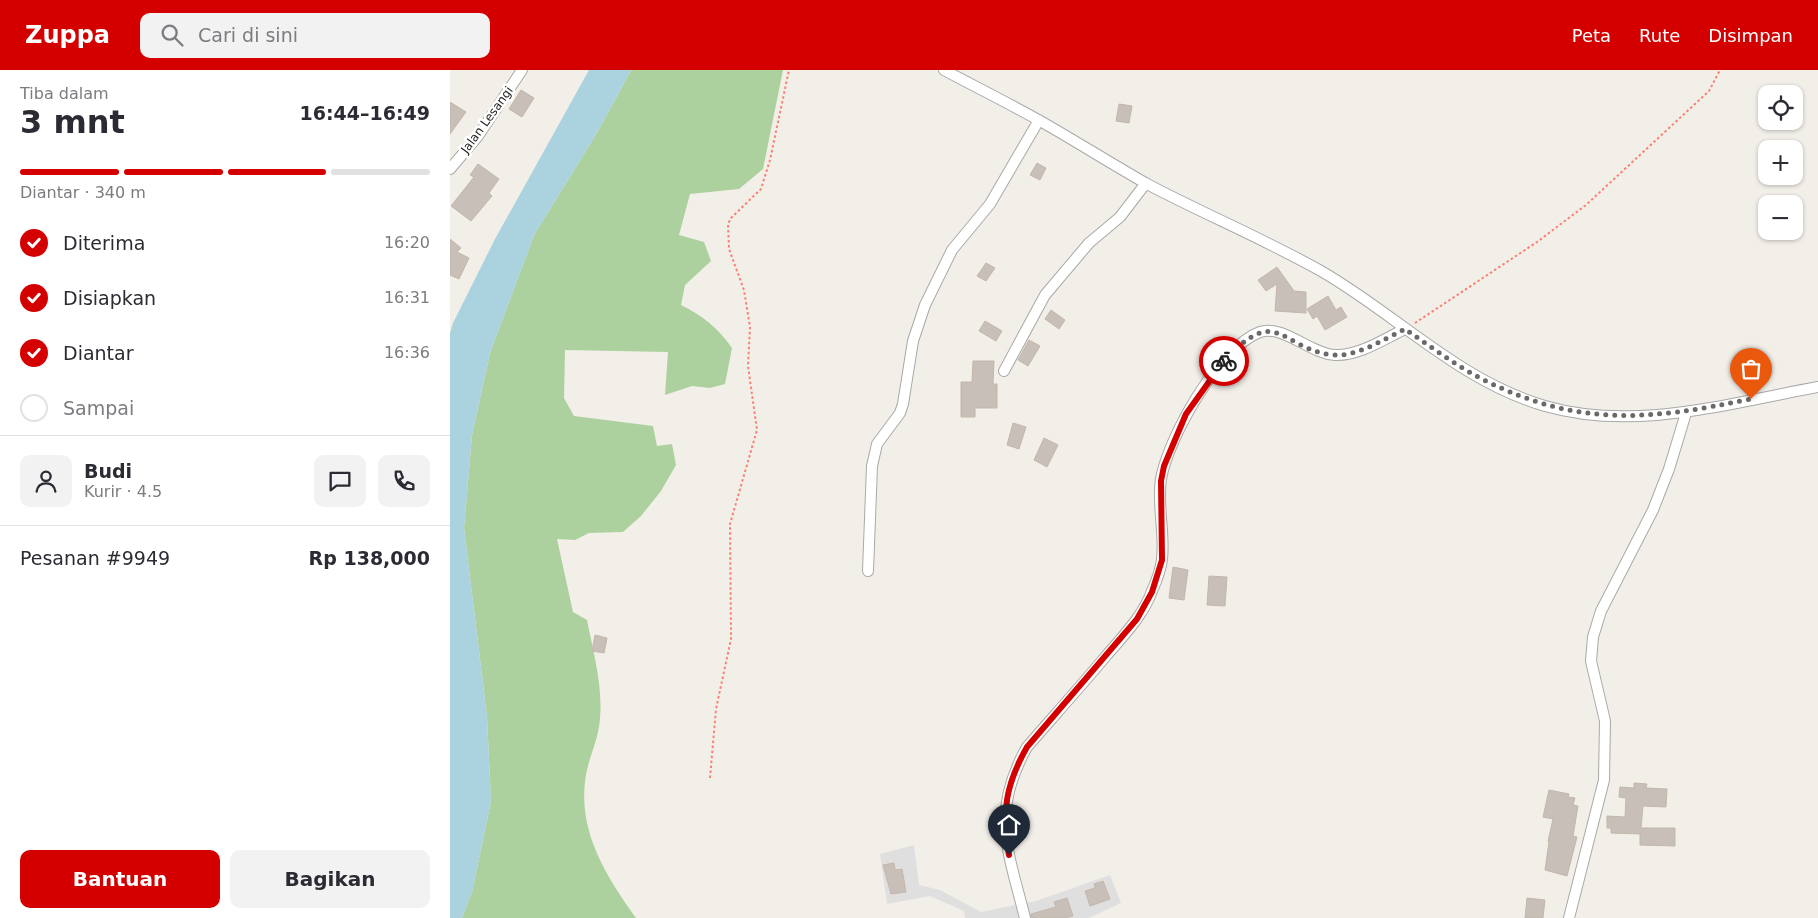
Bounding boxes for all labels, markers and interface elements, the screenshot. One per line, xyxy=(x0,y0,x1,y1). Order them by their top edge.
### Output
search box xyxy=(140,13,490,58)
text: Zuppa xyxy=(25,21,110,49)
icon: search xyxy=(158,21,186,49)
text: Cari di sini xyxy=(198,24,298,46)
text: Peta xyxy=(1572,25,1611,46)
text: Rute xyxy=(1639,25,1680,46)
text: Disimpan xyxy=(1708,25,1793,46)
text: Tiba dalam xyxy=(20,84,109,103)
street label: Jalan Lesangi xyxy=(458,84,516,157)
map controls xyxy=(1758,85,1803,240)
button: locate xyxy=(1758,85,1803,130)
text: 16:44–16:49 xyxy=(300,102,430,124)
text: 3 mnt xyxy=(20,103,125,141)
button: + xyxy=(1758,140,1803,185)
text: Diantar · 340 m xyxy=(20,183,146,202)
button: − xyxy=(1758,195,1803,240)
icon: check xyxy=(20,229,48,257)
text: Diterima xyxy=(63,232,145,254)
text: 16:20 xyxy=(384,233,430,252)
icon: check xyxy=(20,284,48,312)
text: Disiapkan xyxy=(63,287,156,309)
text: 16:31 xyxy=(384,288,430,307)
courier xyxy=(1199,336,1249,386)
icon: check xyxy=(20,339,48,367)
text: Diantar xyxy=(63,342,134,364)
text: 16:36 xyxy=(384,343,430,362)
icon: bike xyxy=(1210,347,1238,375)
pin xyxy=(1730,348,1772,399)
icon: bag xyxy=(1737,355,1765,383)
text: Sampai xyxy=(63,397,134,419)
button: person xyxy=(20,455,72,507)
button: chat xyxy=(314,455,366,507)
button: phone xyxy=(378,455,430,507)
text: Budi xyxy=(84,460,132,482)
text: Kurir · 4.5 xyxy=(84,482,162,501)
text: Pesanan #9949 xyxy=(20,547,170,569)
text: Rp 138,000 xyxy=(309,547,430,569)
pin xyxy=(988,804,1030,855)
icon: home xyxy=(995,811,1023,839)
button: Bantuan xyxy=(20,850,220,908)
button: Bagikan xyxy=(230,850,430,908)

